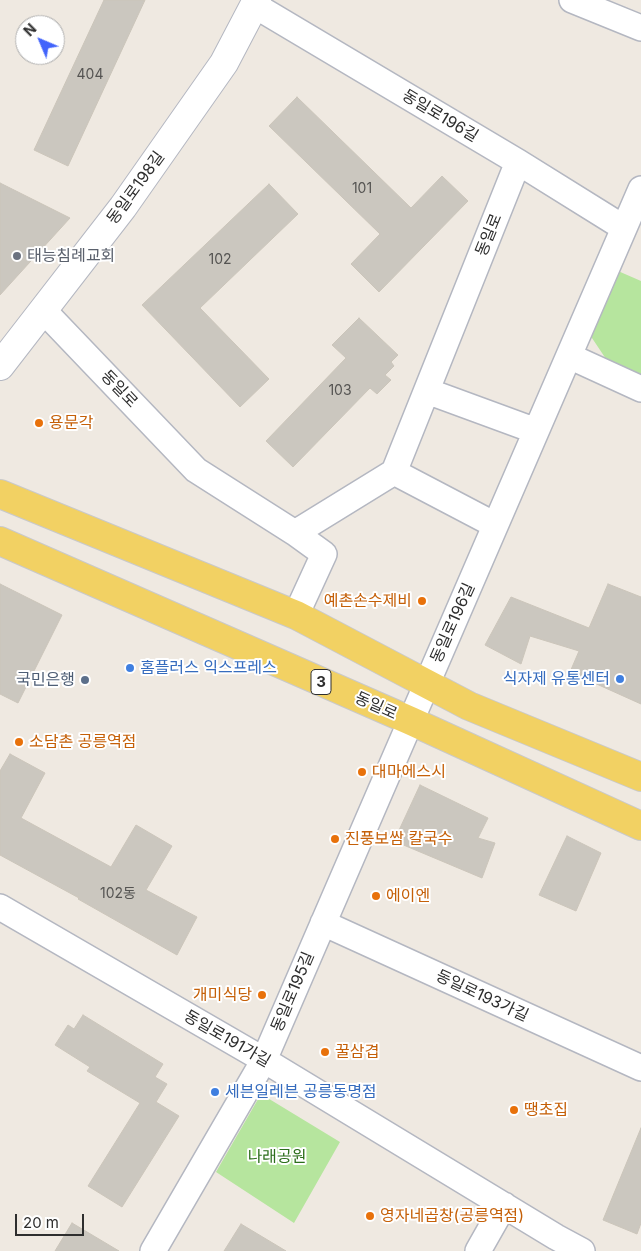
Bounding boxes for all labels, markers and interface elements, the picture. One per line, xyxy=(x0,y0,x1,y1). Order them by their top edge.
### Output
north arrow xyxy=(15,15,65,65)
text: N xyxy=(20,20,40,40)
house number: 404 xyxy=(77,67,103,83)
street label: 동일로196길 xyxy=(399,86,481,146)
street label: 동일로198길 xyxy=(103,148,169,228)
house number: 101 xyxy=(352,181,372,197)
street label: 동일로 xyxy=(472,211,506,259)
place label: 태능침례교회 xyxy=(27,246,115,266)
marker: 태능침례교회 xyxy=(11,250,23,262)
house number: 102 xyxy=(208,252,232,268)
street label: 동일로 xyxy=(97,366,141,412)
house number: 103 xyxy=(328,383,352,399)
place label: 용문각 xyxy=(49,413,93,433)
marker: 용문각 xyxy=(33,417,45,429)
street label: 동일로196길 xyxy=(427,580,479,666)
place label: 예촌손수제비 xyxy=(324,591,412,611)
marker: 예촌손수제비 xyxy=(416,595,428,607)
place label: 홈플러스 익스프레스 xyxy=(140,658,277,678)
marker: 홈플러스 익스프레스 xyxy=(124,662,136,674)
place label: 식자제 유통센터 xyxy=(502,669,610,689)
place label: 국민은행 xyxy=(16,670,75,690)
road number: 3 xyxy=(311,670,331,694)
marker: 식자제 유통센터 xyxy=(614,673,626,685)
marker: 국민은행 xyxy=(79,674,91,686)
street label: 동일로 xyxy=(352,688,400,724)
place label: 소담촌 공릉역점 xyxy=(29,732,137,752)
marker: 소담촌 공릉역점 xyxy=(13,736,25,748)
place label: 대마에스시 xyxy=(372,762,446,782)
marker: 대마에스시 xyxy=(356,766,368,778)
place label: 진풍보쌈 칼국수 xyxy=(345,829,453,849)
marker: 진풍보쌈 칼국수 xyxy=(329,833,341,845)
house number: 102동 xyxy=(100,886,136,902)
place label: 에이엔 xyxy=(386,886,430,906)
marker: 에이엔 xyxy=(370,890,382,902)
street label: 동일로195길 xyxy=(268,949,318,1035)
street label: 동일로193가길 xyxy=(433,966,531,1026)
place label: 개미식당 xyxy=(193,985,252,1005)
marker: 개미식당 xyxy=(256,989,268,1001)
street label: 동일로191가길 xyxy=(180,1007,274,1071)
place label: 꿀삼겹 xyxy=(335,1042,379,1062)
marker: 꿀삼겹 xyxy=(319,1046,331,1058)
place label: 세븐일레븐 공릉동명점 xyxy=(225,1082,377,1102)
marker: 세븐일레븐 공릉동명점 xyxy=(209,1086,221,1098)
place label: 땡초집 xyxy=(524,1100,568,1120)
marker: 땡초집 xyxy=(508,1104,520,1116)
park label: 나래공원 xyxy=(248,1147,306,1167)
scale bar xyxy=(18,1204,86,1236)
place label: 영자네곱창(공릉역점) xyxy=(380,1206,524,1226)
marker: 영자네곱창(공릉역점) xyxy=(364,1210,376,1222)
text: 20 m xyxy=(23,1213,59,1232)

